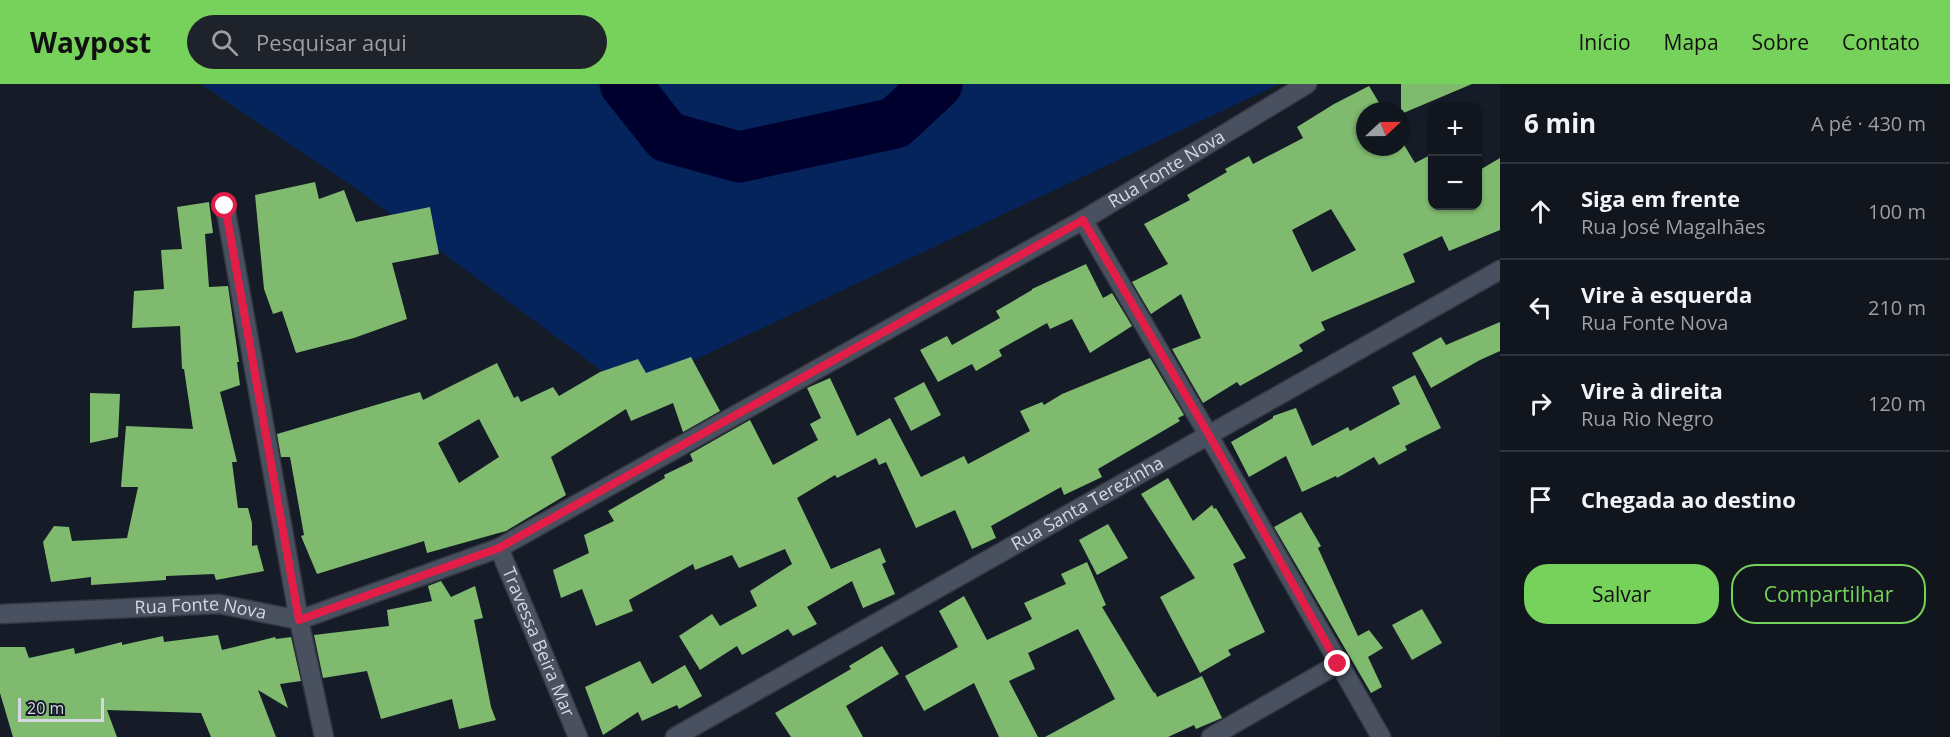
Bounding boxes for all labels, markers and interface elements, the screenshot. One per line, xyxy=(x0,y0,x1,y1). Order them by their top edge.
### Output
search box xyxy=(187,15,607,69)
text: Waypost xyxy=(30,23,151,61)
icon: search xyxy=(208,26,241,59)
text: Pesquisar aqui xyxy=(256,27,407,57)
text: Início xyxy=(1578,28,1631,56)
text: Mapa xyxy=(1664,28,1719,56)
text: Sobre xyxy=(1752,28,1809,56)
text: Contato xyxy=(1842,28,1920,56)
north arrow xyxy=(1356,102,1410,156)
map controls xyxy=(1428,102,1482,210)
button: + xyxy=(1428,102,1482,156)
text: 6 min xyxy=(1524,105,1596,141)
text: A pé · 430 m xyxy=(1811,110,1926,137)
street label: Rua Fonte Nova xyxy=(1103,124,1229,213)
button: − xyxy=(1428,156,1482,210)
text: Siga em frente xyxy=(1581,183,1740,213)
route start xyxy=(211,192,237,218)
icon: ahead xyxy=(1524,195,1557,228)
text: 100 m xyxy=(1868,198,1926,225)
text: Rua José Magalhães xyxy=(1581,213,1766,240)
text: Vire à esquerda xyxy=(1581,279,1752,309)
icon: left xyxy=(1524,291,1557,324)
text: 210 m xyxy=(1868,294,1926,321)
text: Rua Fonte Nova xyxy=(1581,309,1728,336)
text: Vire à direita xyxy=(1581,375,1723,405)
icon: right xyxy=(1524,387,1557,420)
text: 120 m xyxy=(1868,390,1926,417)
text: Rua Rio Negro xyxy=(1581,405,1714,432)
street label: Rua Santa Terezinha xyxy=(1006,450,1168,555)
icon: arrive xyxy=(1524,483,1557,516)
text: Chegada ao destino xyxy=(1581,484,1796,514)
street label: Travessa Beira Mar xyxy=(497,563,581,721)
button: Salvar xyxy=(1524,564,1719,624)
button: Compartilhar xyxy=(1731,564,1926,624)
street label: Rua Fonte Nova xyxy=(134,591,269,624)
route end xyxy=(1324,650,1350,676)
scale bar xyxy=(18,695,104,722)
text: 20 m xyxy=(27,697,64,719)

